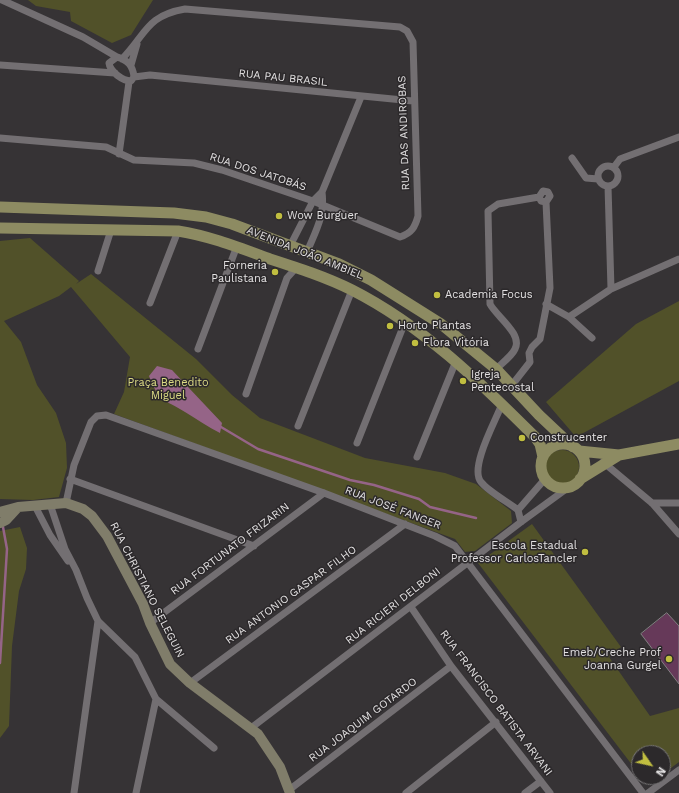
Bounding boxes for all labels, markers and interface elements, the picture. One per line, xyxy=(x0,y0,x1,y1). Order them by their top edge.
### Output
street label: RUA PAU BRASIL xyxy=(238,67,328,89)
street label: RUA DAS ANDIROBAS xyxy=(395,75,413,191)
street label: RUA DOS JATOBÁS xyxy=(208,150,308,194)
place label: Wow Burguer xyxy=(287,209,358,223)
marker: Wow Burguer xyxy=(274,211,284,221)
street label: AVENIDA JOÃO AMBIEL xyxy=(245,224,365,282)
place label: Forneria Paulistana xyxy=(211,259,267,285)
marker: Forneria Paulistana xyxy=(270,267,280,277)
place label: Academia Focus xyxy=(445,288,533,302)
marker: Academia Focus xyxy=(432,290,442,300)
place label: Horto Plantas xyxy=(398,319,471,333)
marker: Horto Plantas xyxy=(385,321,395,331)
place label: Flora Vitória xyxy=(423,336,489,350)
marker: Flora Vitória xyxy=(410,338,420,348)
place label: Igreja Pentecostal xyxy=(471,368,534,394)
park label: Praça Benedito Miguel xyxy=(127,376,209,402)
marker: Igreja Pentecostal xyxy=(458,376,468,386)
place label: Construcenter xyxy=(530,431,607,445)
marker: Construcenter xyxy=(517,433,527,443)
street label: RUA JOSÉ FANGER xyxy=(343,484,443,532)
street label: RUA FORTUNATO FRIZARIN xyxy=(168,500,292,598)
street label: RUA CHRISTIANO SELEGUIN xyxy=(107,520,187,660)
place label: Escola Estadual Professor CarlosTancler xyxy=(451,539,577,565)
street label: RUA ANTONIO GASPAR FILHO xyxy=(223,543,359,647)
marker: Escola Estadual Professor CarlosTancler xyxy=(580,547,590,557)
street label: RUA RICIERI DELBONI xyxy=(343,565,443,647)
street label: RUA FRANCISCO BATISTA ARVANI xyxy=(437,628,555,778)
place label: Emeb/Creche Prof Joanna Gurgel xyxy=(563,646,661,672)
marker: Emeb/Creche Prof Joanna Gurgel xyxy=(664,654,674,664)
street label: RUA JOAQUIM GOTARDO xyxy=(306,675,420,765)
north arrow xyxy=(631,745,671,785)
text: N xyxy=(653,764,668,778)

